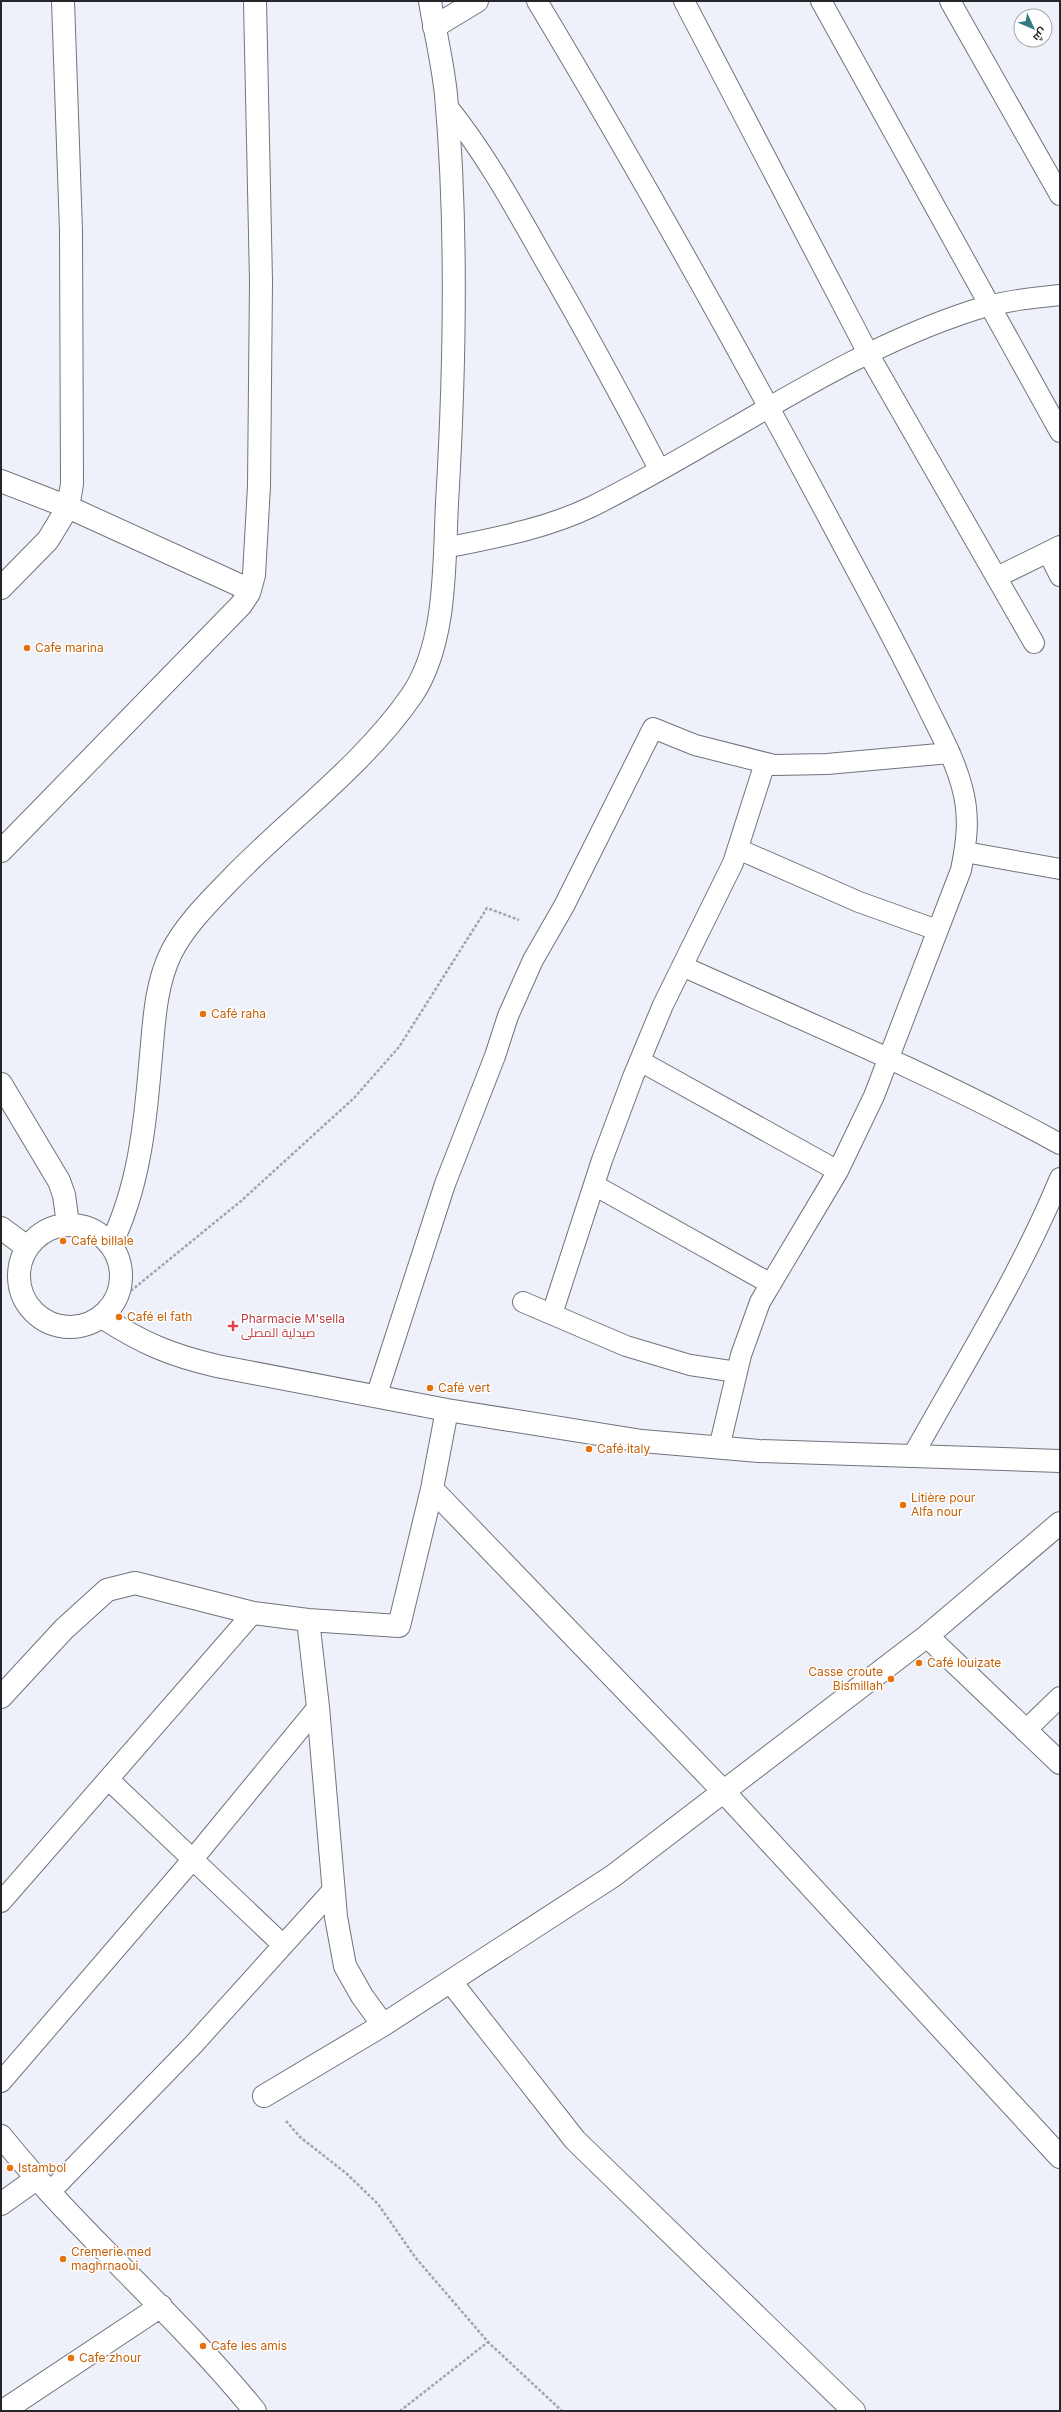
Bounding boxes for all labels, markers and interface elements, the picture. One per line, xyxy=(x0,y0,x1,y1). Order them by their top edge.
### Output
north arrow xyxy=(1013,8,1053,48)
text: ش xyxy=(1030,25,1050,45)
place label: Cafe marina xyxy=(35,640,104,655)
marker: Cafe marina xyxy=(22,643,32,653)
place label: Café raha xyxy=(211,1006,266,1021)
marker: Café raha xyxy=(198,1009,208,1019)
place label: Café billale xyxy=(71,1233,134,1248)
marker: Café billale xyxy=(58,1236,68,1246)
place label: Café el fath xyxy=(127,1309,192,1324)
place label: Pharmacie M'sella صيدلية المصلى xyxy=(241,1311,345,1340)
marker: Café el fath xyxy=(114,1312,124,1322)
marker: Pharmacie M'sella صيدلية المصلى xyxy=(228,1321,238,1331)
place label: Café vert xyxy=(438,1380,490,1395)
marker: Café vert xyxy=(425,1383,435,1393)
place label: Café italy xyxy=(597,1441,651,1456)
marker: Café italy xyxy=(584,1444,594,1454)
place label: Litière pour Alfa nour xyxy=(911,1490,976,1519)
marker: Litière pour Alfa nour xyxy=(898,1500,908,1510)
place label: Café louizate xyxy=(927,1655,1001,1670)
marker: Café louizate xyxy=(914,1658,924,1668)
place label: Casse croute Bismillah xyxy=(808,1664,883,1693)
marker: Casse croute Bismillah xyxy=(886,1674,896,1684)
place label: Istambol xyxy=(18,2160,66,2175)
marker: Istambol xyxy=(5,2163,15,2173)
place label: Cremerie med maghrnaoui xyxy=(71,2244,151,2273)
marker: Cremerie med maghrnaoui xyxy=(58,2254,68,2264)
place label: Cafe les amis xyxy=(211,2338,287,2353)
marker: Cafe les amis xyxy=(198,2341,208,2351)
place label: Cafe zhour xyxy=(79,2350,142,2365)
marker: Cafe zhour xyxy=(66,2353,76,2363)

